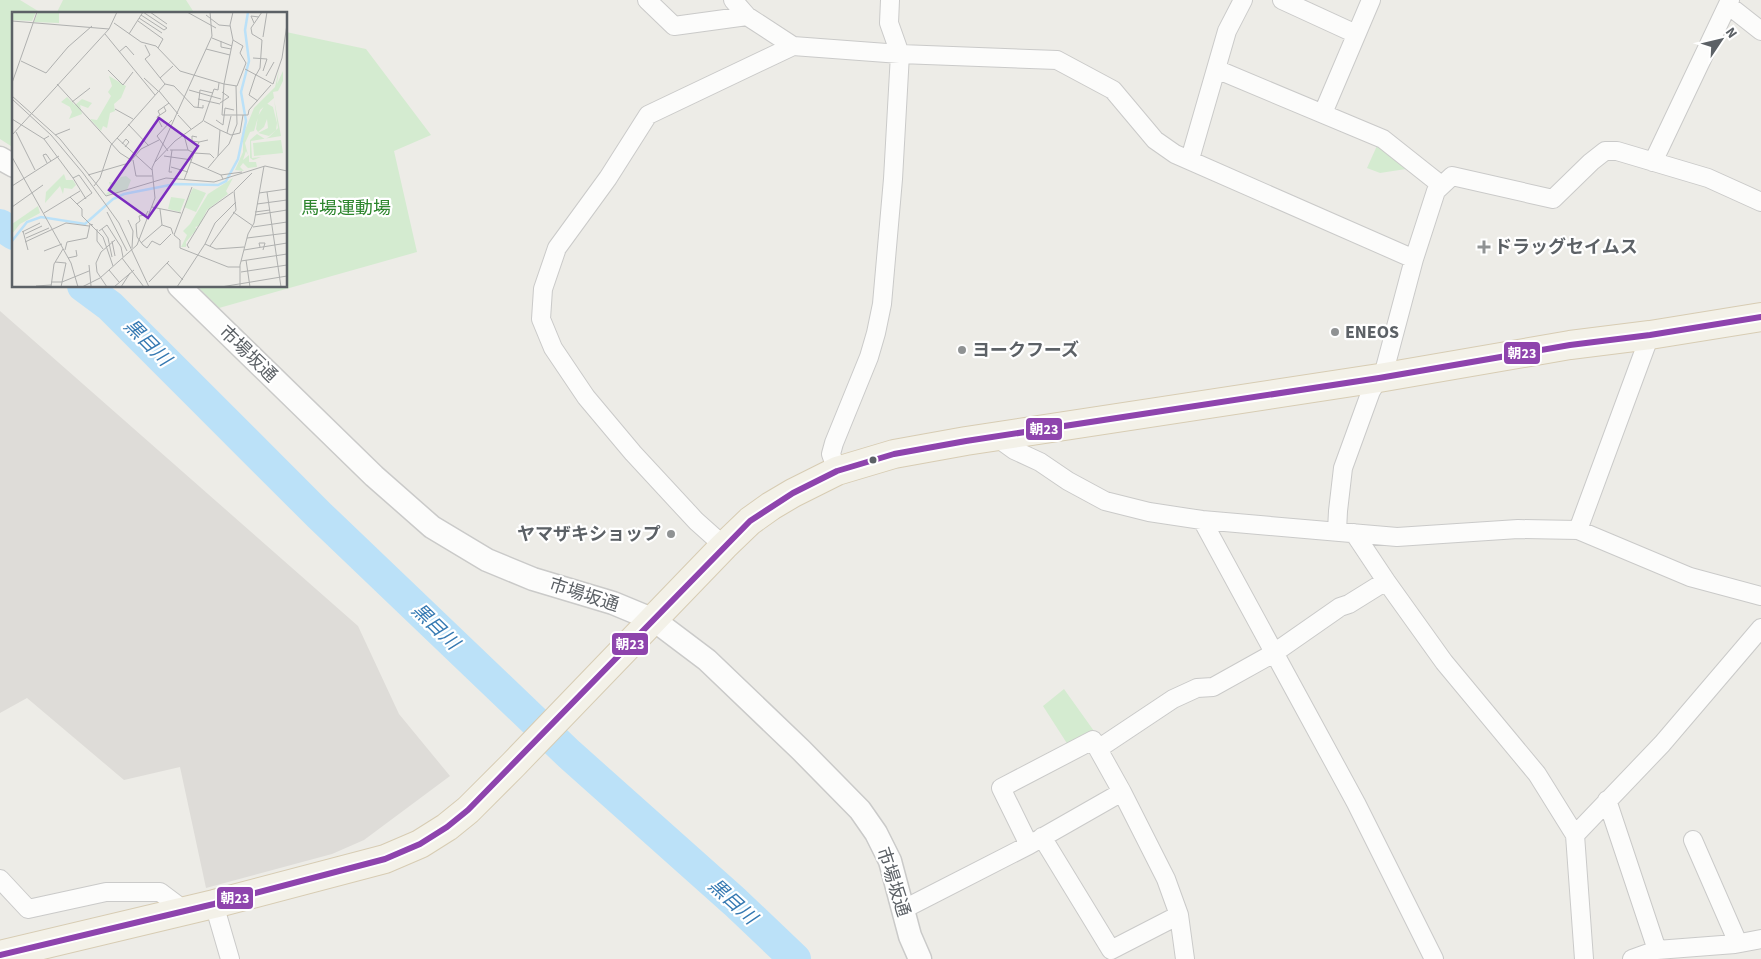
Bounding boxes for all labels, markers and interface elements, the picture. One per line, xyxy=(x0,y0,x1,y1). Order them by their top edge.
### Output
inset map xyxy=(12,12,288,288)
north arrow xyxy=(1696,15,1746,65)
text: N xyxy=(1720,24,1742,43)
park label: 馬場運動場 xyxy=(301,196,391,221)
place label: ドラッグセイムス xyxy=(1494,235,1638,260)
marker: ドラッグセイムス xyxy=(1478,241,1490,253)
water label: 黒目川 xyxy=(117,313,178,374)
street label: 市場坂通 xyxy=(213,320,283,388)
place label: ENEOS xyxy=(1345,320,1399,345)
marker: ENEOS xyxy=(1329,326,1341,338)
place label: ヨークフーズ xyxy=(972,338,1079,363)
line badge: 朝23 xyxy=(1503,341,1541,365)
marker: ヨークフーズ xyxy=(956,344,968,356)
text: 朝23 xyxy=(1508,344,1536,364)
line badge: 朝23 xyxy=(1025,417,1063,441)
text: 朝23 xyxy=(1030,420,1058,440)
unlabelled marker xyxy=(868,455,878,465)
place label: ヤマザキショップ xyxy=(517,522,661,547)
marker: ヤマザキショップ xyxy=(665,528,677,540)
street label: 市場坂通 xyxy=(546,572,622,618)
water label: 黒目川 xyxy=(405,597,466,658)
line badge: 朝23 xyxy=(611,632,649,656)
text: 朝23 xyxy=(616,635,644,655)
street label: 市場坂通 xyxy=(870,844,916,920)
water label: 黒目川 xyxy=(702,873,764,932)
line badge: 朝23 xyxy=(216,886,254,910)
text: 朝23 xyxy=(221,889,249,909)

